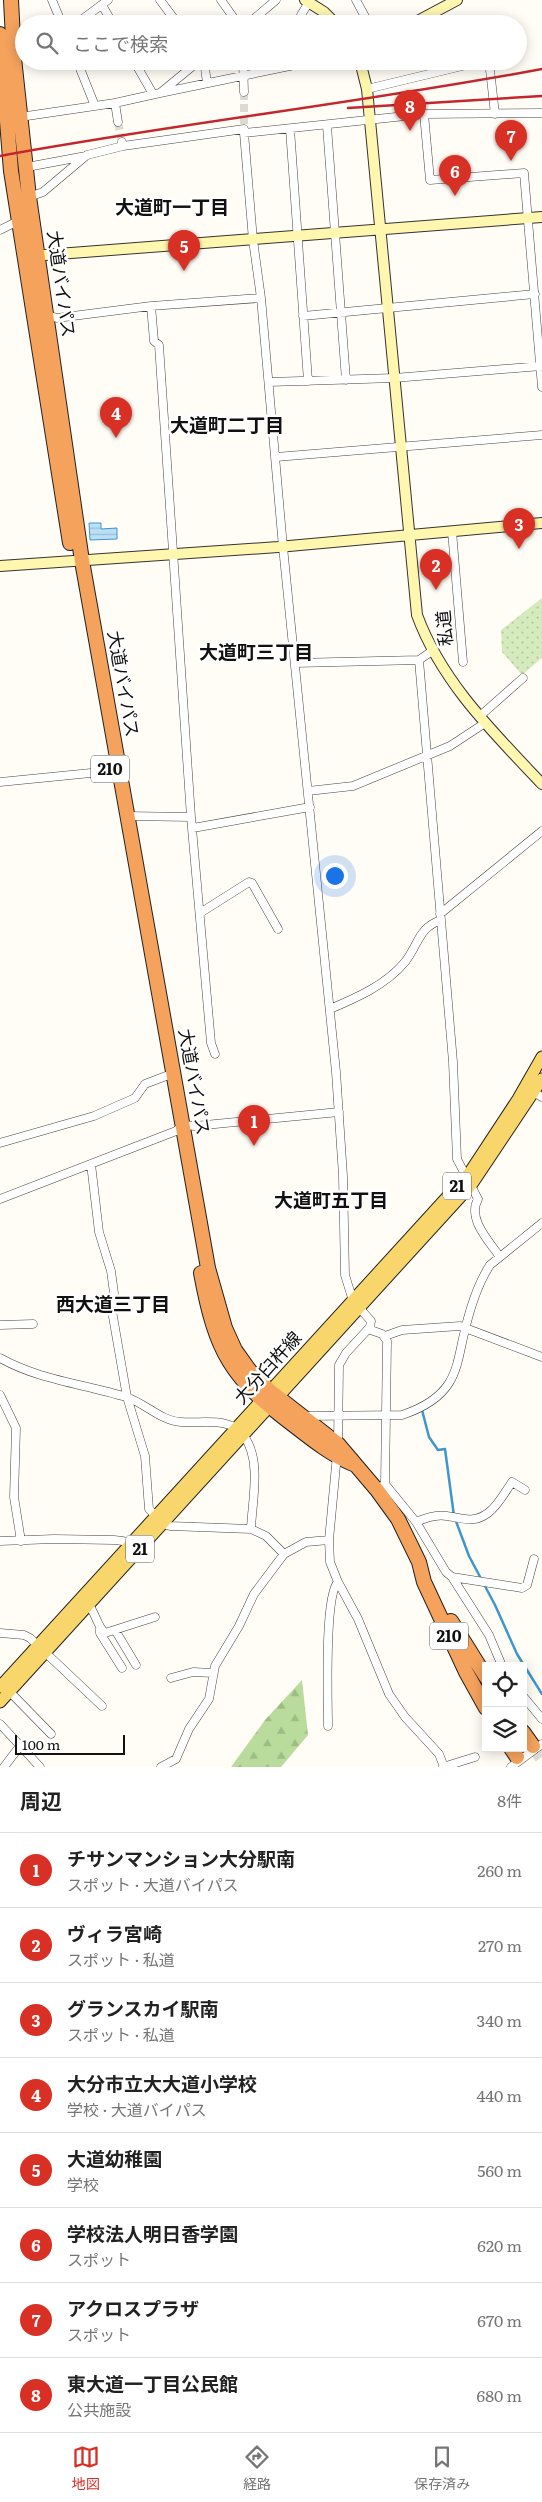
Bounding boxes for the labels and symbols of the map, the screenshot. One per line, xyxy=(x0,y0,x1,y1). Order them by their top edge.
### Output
pin: 8 xyxy=(394,90,426,131)
pin: 7 xyxy=(495,120,527,161)
pin: 6 xyxy=(439,155,471,196)
district label: 大道町一丁目 xyxy=(115,192,229,220)
street label: 大道バイパス xyxy=(42,229,83,339)
pin: 5 xyxy=(168,230,200,271)
pin: 4 xyxy=(100,397,132,438)
district label: 大道町二丁目 xyxy=(170,410,284,438)
pin: 3 xyxy=(503,508,535,549)
pin: 2 xyxy=(420,549,452,590)
street label: 私道 xyxy=(428,609,459,647)
street label: 大道バイパス xyxy=(102,628,147,739)
district label: 大道町三丁目 xyxy=(199,637,313,665)
road number: 210 xyxy=(91,756,129,782)
your location xyxy=(322,863,348,889)
street label: 大道バイパス xyxy=(173,1026,218,1137)
pin: 1 xyxy=(238,1105,270,1146)
road number: 21 xyxy=(443,1172,471,1200)
district label: 大道町五丁目 xyxy=(274,1185,388,1213)
district label: 西大道三丁目 xyxy=(56,1289,170,1317)
street label: 大分臼杵線 xyxy=(227,1325,307,1409)
road number: 21 xyxy=(126,1536,154,1562)
road number: 210 xyxy=(430,1622,468,1650)
scale bar xyxy=(15,1732,125,1755)

